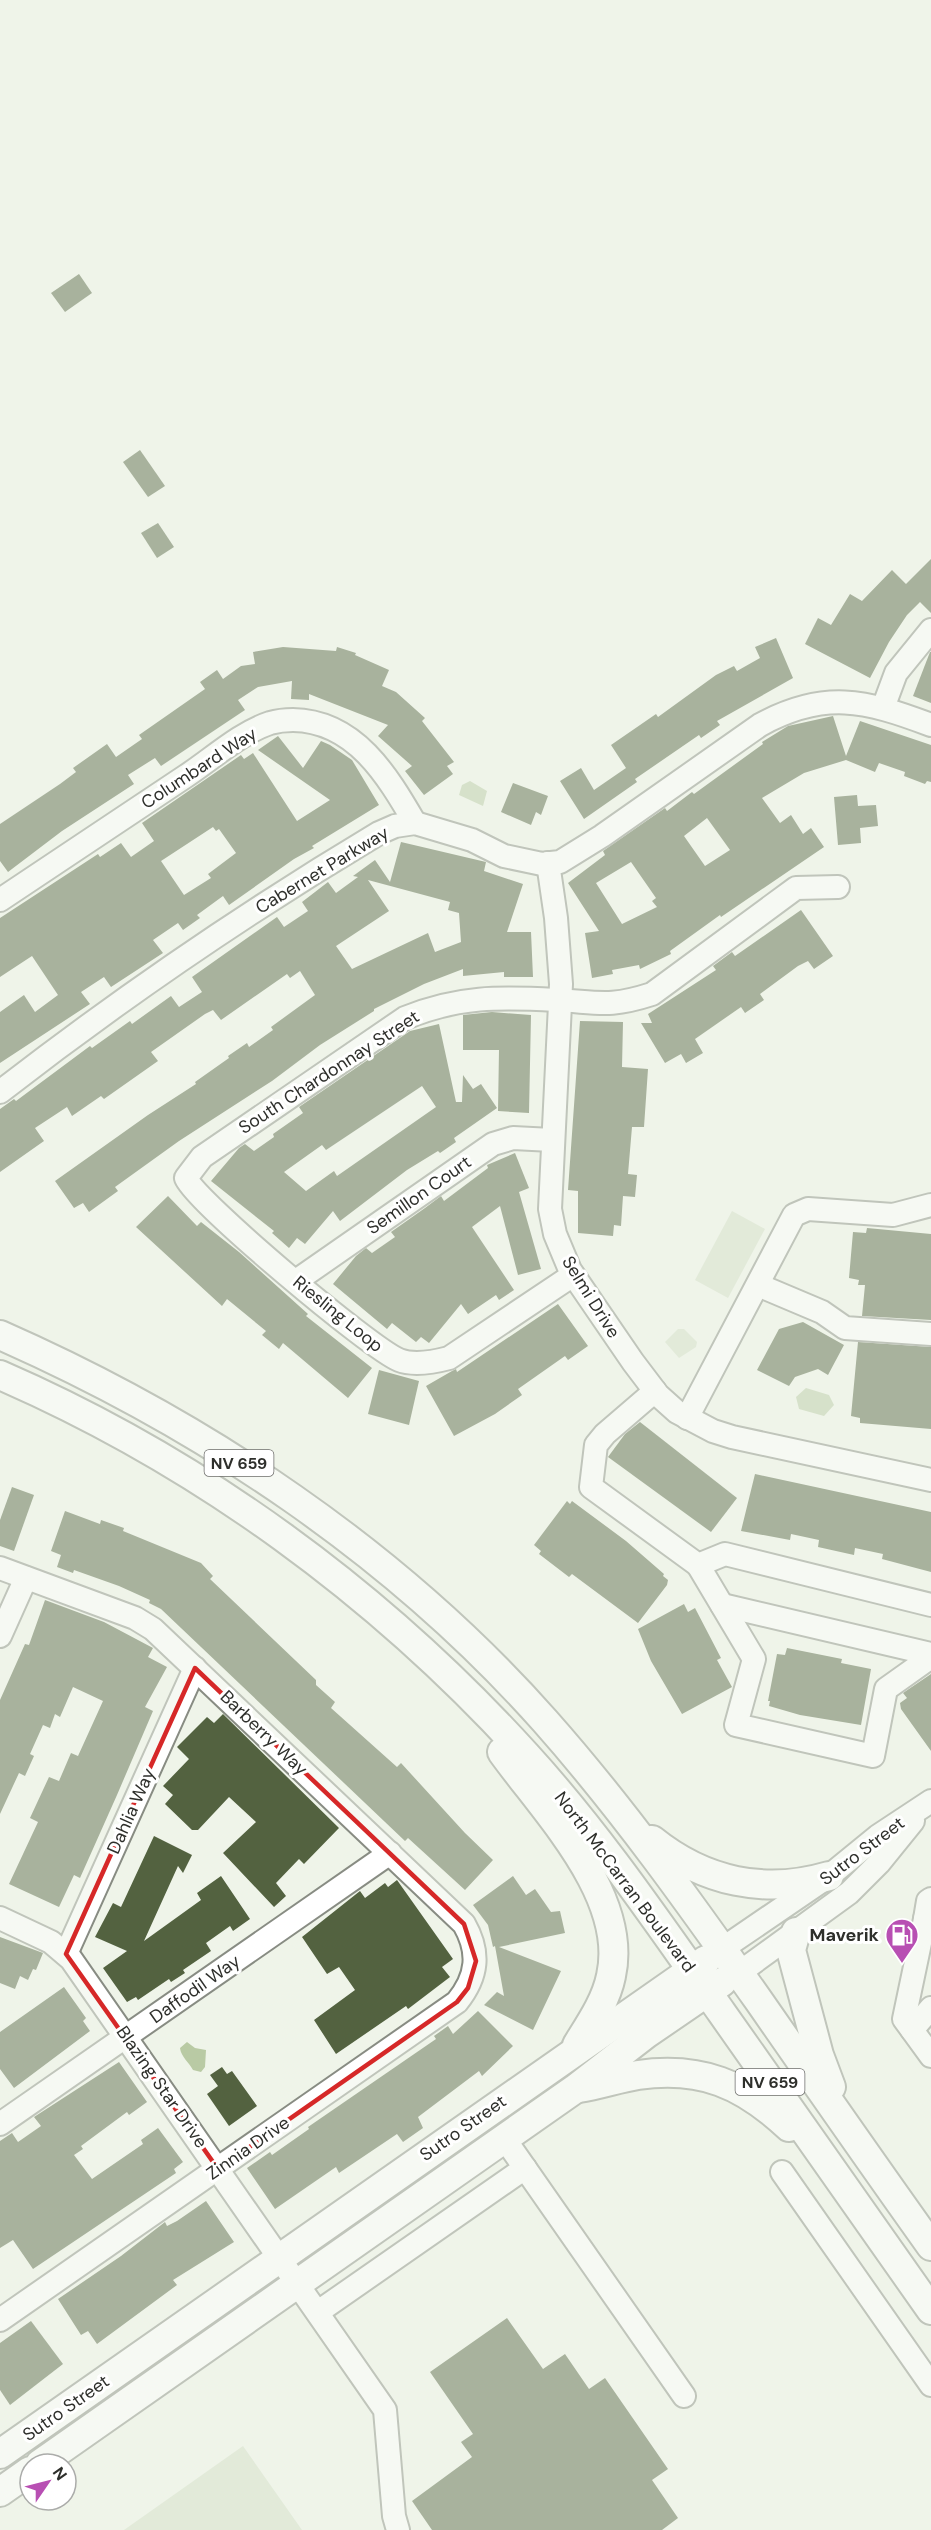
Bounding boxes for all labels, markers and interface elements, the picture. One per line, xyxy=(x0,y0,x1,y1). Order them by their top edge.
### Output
street label: Columbard Way xyxy=(136,722,262,814)
street label: Cabernet Parkway xyxy=(251,821,393,919)
street label: South Chardonnay Street xyxy=(234,1004,424,1140)
street label: Semillon Court xyxy=(362,1150,476,1240)
street label: Selmi Drive xyxy=(556,1251,626,1343)
street label: Riesling Loop xyxy=(288,1270,388,1358)
road number: NV 659 xyxy=(204,1450,274,1476)
street label: Barberry Way xyxy=(215,1685,313,1781)
street label: Dahlia Way xyxy=(101,1764,161,1858)
street label: North McCarran Boulevard xyxy=(549,1787,701,1977)
street label: Sutro Street xyxy=(815,1811,909,1891)
fuel station icon: Maverik xyxy=(884,1917,920,1964)
place label: Maverik xyxy=(809,1923,880,1947)
street label: Daffodil Way xyxy=(145,1949,245,2029)
street label: Blazing Star Drive xyxy=(111,2021,213,2153)
road number: NV 659 xyxy=(736,2069,804,2095)
street label: Sutro Street xyxy=(415,2089,511,2167)
street label: Zinnia Drive xyxy=(202,2111,294,2185)
street label: Sutro Street xyxy=(18,2369,114,2447)
north arrow xyxy=(18,2452,78,2512)
text: N xyxy=(48,2463,72,2484)

